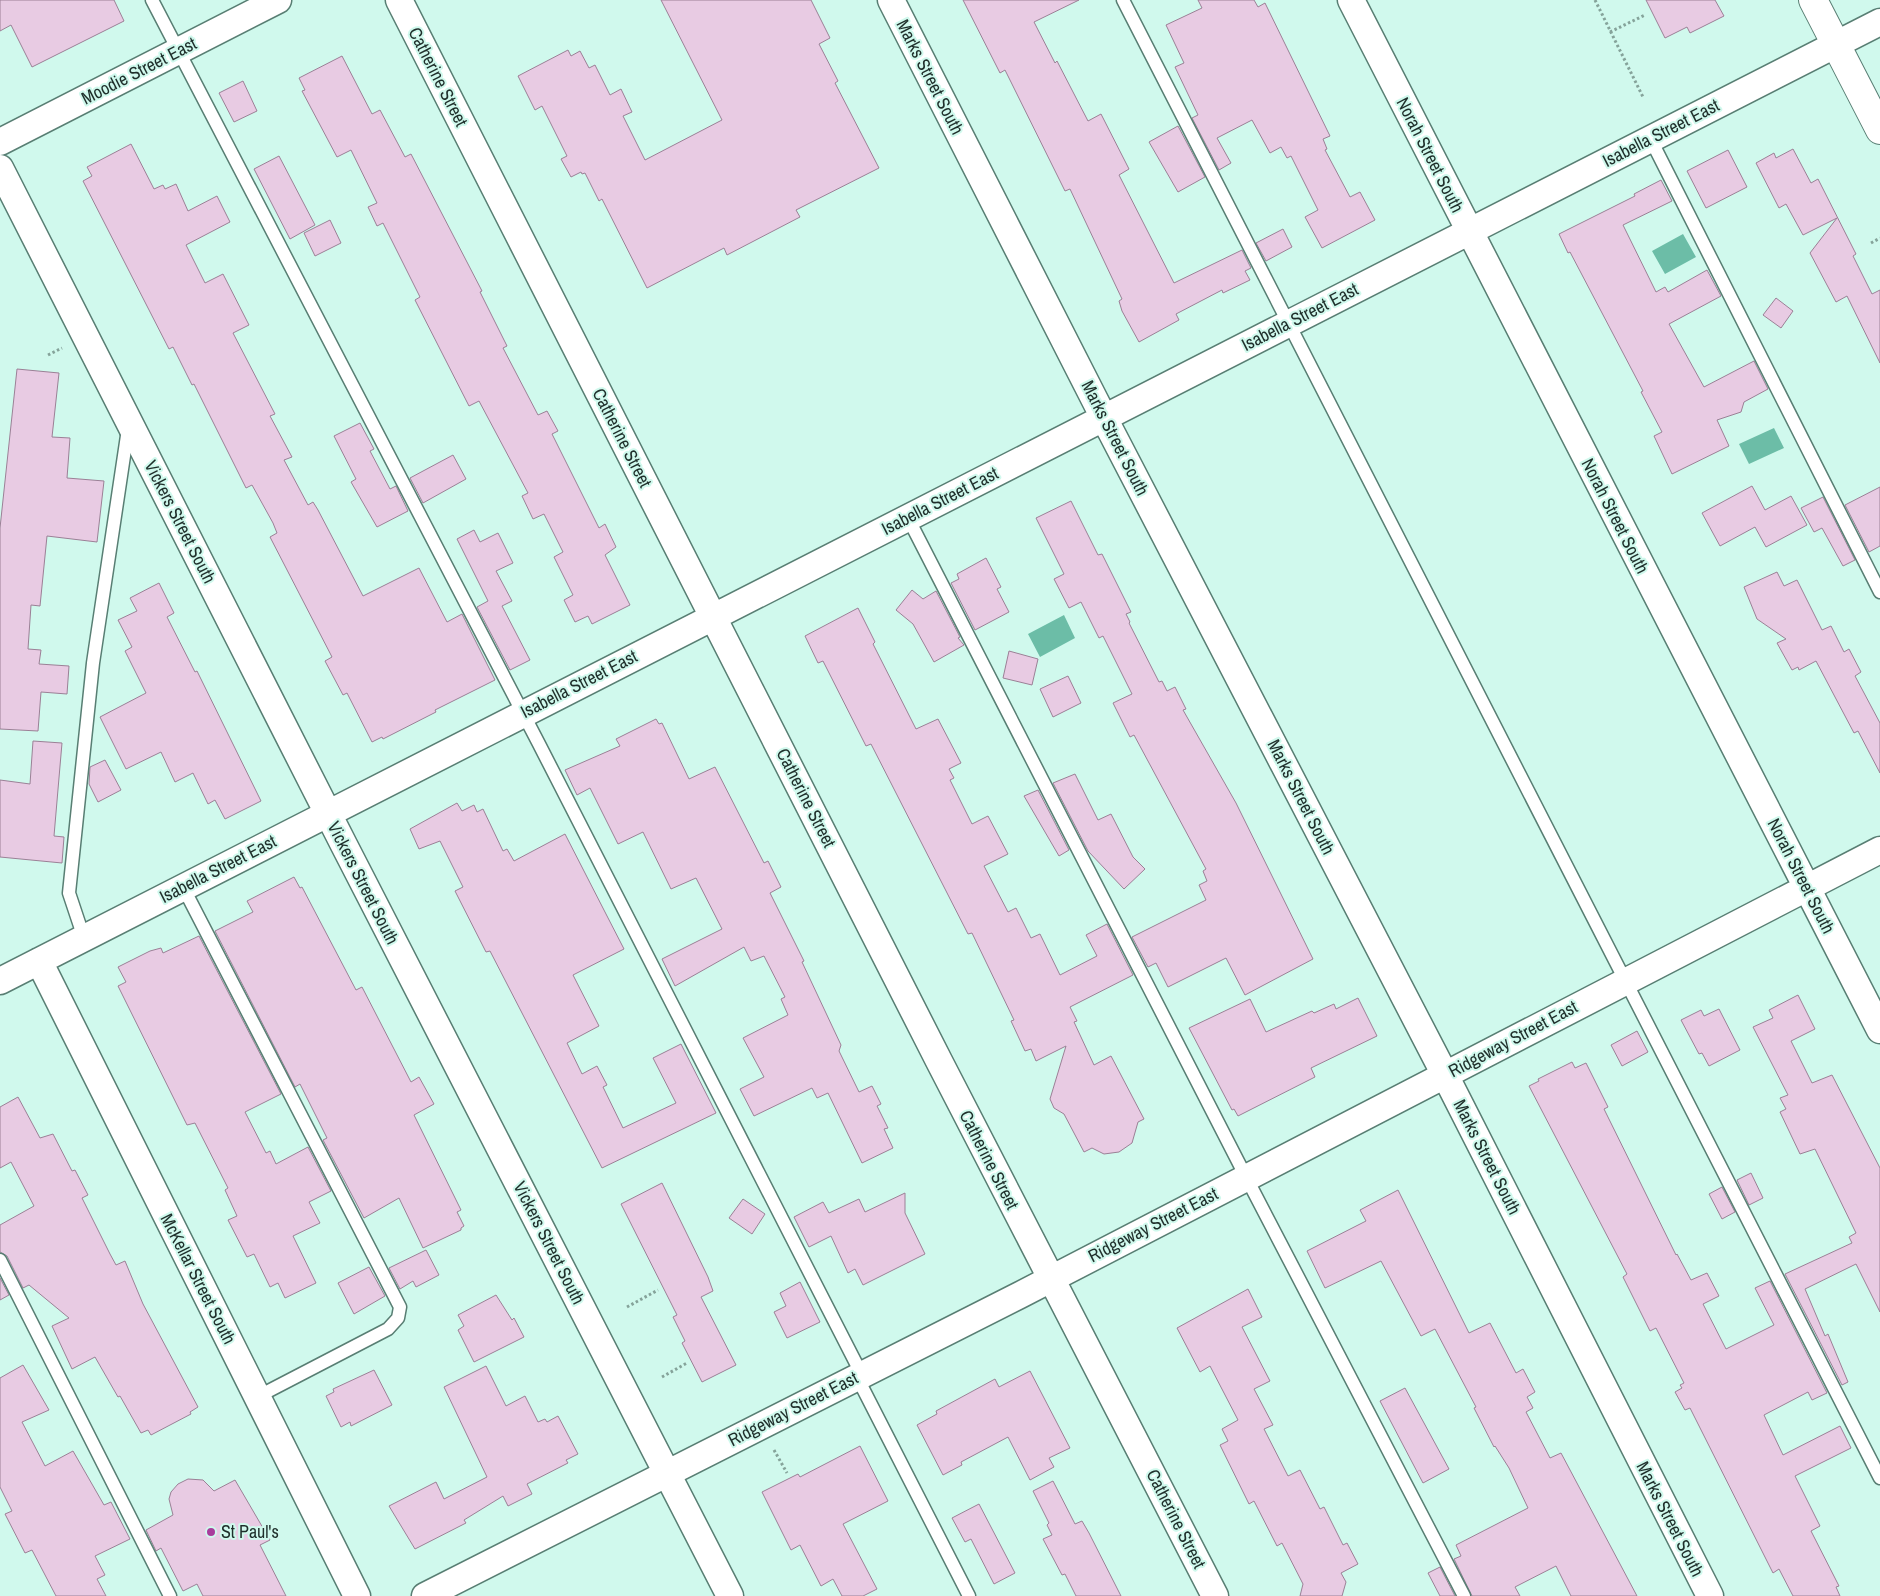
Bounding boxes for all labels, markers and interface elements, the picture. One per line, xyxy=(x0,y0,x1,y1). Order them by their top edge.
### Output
street label: Marks Street South xyxy=(891,15,970,139)
street label: Catherine Street xyxy=(403,23,474,131)
street label: Moodie Street East xyxy=(77,31,201,110)
street label: Isabella Street East xyxy=(1598,92,1723,173)
street label: Norah Street South xyxy=(1391,93,1470,217)
street label: Isabella Street East xyxy=(1237,276,1362,357)
street label: Marks Street South xyxy=(1076,376,1155,500)
street label: Catherine Street xyxy=(587,384,658,492)
street label: Norah Street South xyxy=(1576,454,1655,578)
street label: Vickers Street South xyxy=(139,456,222,588)
street label: Isabella Street East xyxy=(877,460,1002,541)
street label: Isabella Street East xyxy=(516,643,641,724)
street label: Marks Street South xyxy=(1262,735,1341,859)
street label: Catherine Street xyxy=(771,744,842,852)
street label: Norah Street South xyxy=(1762,814,1841,938)
street label: Vickers Street South xyxy=(322,817,405,949)
street label: Isabella Street East xyxy=(155,828,280,909)
street label: Ridgeway Street East xyxy=(1444,994,1582,1083)
street label: Marks Street South xyxy=(1448,1095,1527,1219)
street label: Catherine Street xyxy=(954,1106,1025,1214)
street label: Vickers Street South xyxy=(508,1177,591,1309)
street label: Ridgeway Street East xyxy=(1083,1181,1222,1268)
street label: McKellar Street South xyxy=(155,1209,242,1348)
street label: Ridgeway Street East xyxy=(723,1365,862,1452)
street label: Marks Street South xyxy=(1631,1457,1710,1581)
street label: Catherine Street xyxy=(1141,1465,1212,1573)
place label: St Paul's xyxy=(221,1519,279,1544)
marker: St Paul's xyxy=(205,1526,217,1538)

